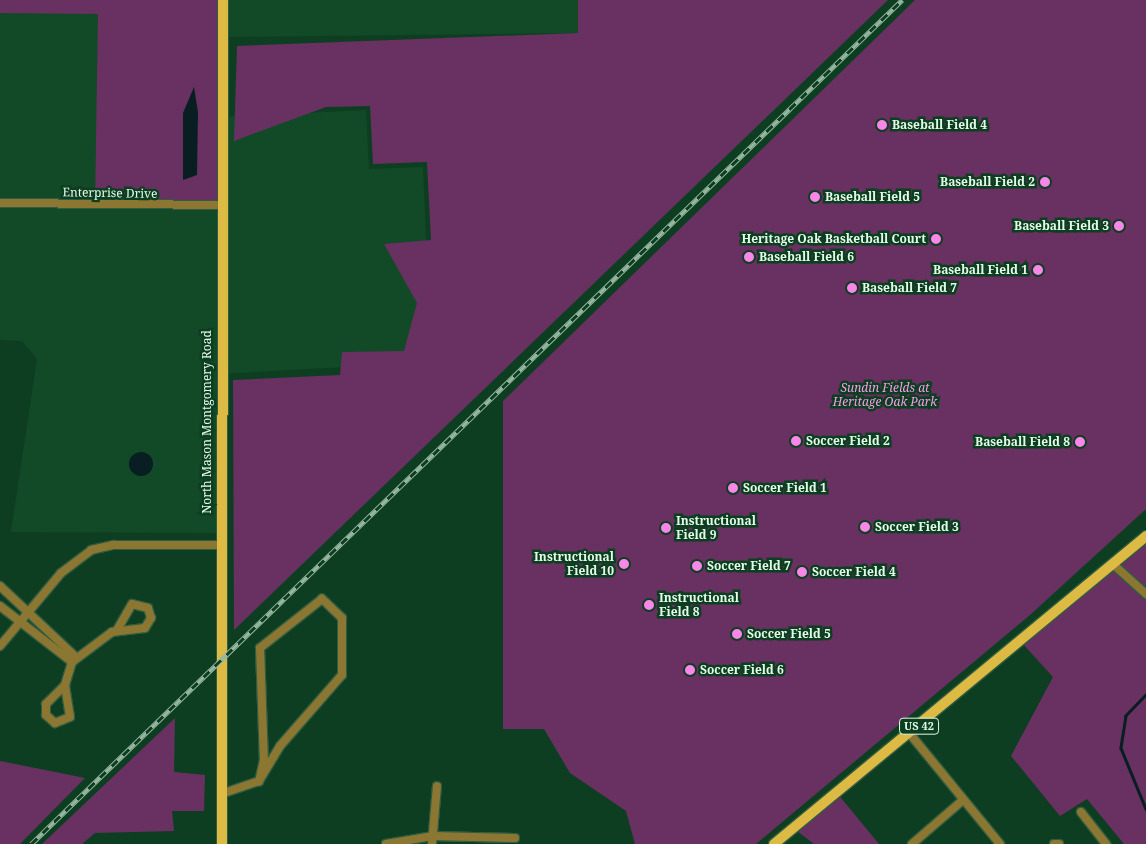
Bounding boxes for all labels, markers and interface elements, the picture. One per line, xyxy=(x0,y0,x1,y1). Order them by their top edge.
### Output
place label: Baseball Field 4 xyxy=(892,118,987,132)
marker: Baseball Field 4 xyxy=(876,119,888,131)
place label: Baseball Field 2 xyxy=(940,175,1035,189)
marker: Baseball Field 2 xyxy=(1039,176,1051,188)
street label: Enterprise Drive xyxy=(62,185,158,201)
place label: Baseball Field 5 xyxy=(825,190,920,204)
marker: Baseball Field 5 xyxy=(809,191,821,203)
place label: Baseball Field 3 xyxy=(1014,219,1109,233)
marker: Baseball Field 3 xyxy=(1113,220,1125,232)
place label: Heritage Oak Basketball Court xyxy=(741,232,926,246)
marker: Heritage Oak Basketball Court xyxy=(930,233,942,245)
place label: Baseball Field 6 xyxy=(759,250,854,264)
marker: Baseball Field 6 xyxy=(743,251,755,263)
place label: Baseball Field 1 xyxy=(933,263,1028,277)
marker: Baseball Field 1 xyxy=(1032,264,1044,276)
place label: Baseball Field 7 xyxy=(862,281,957,295)
marker: Baseball Field 7 xyxy=(846,282,858,294)
street label: North Mason Montgomery Road xyxy=(200,330,214,514)
park label: Sundin Fields at Heritage Oak Park xyxy=(833,381,937,409)
place label: Soccer Field 2 xyxy=(806,434,890,448)
marker: Soccer Field 2 xyxy=(790,435,802,447)
place label: Baseball Field 8 xyxy=(975,435,1070,449)
marker: Baseball Field 8 xyxy=(1074,436,1086,448)
place label: Soccer Field 1 xyxy=(743,481,827,495)
marker: Soccer Field 1 xyxy=(727,482,739,494)
place label: Instructional Field 9 xyxy=(676,514,756,542)
place label: Soccer Field 3 xyxy=(875,520,959,534)
marker: Soccer Field 3 xyxy=(859,521,871,533)
marker: Instructional Field 9 xyxy=(660,522,672,534)
place label: Instructional Field 10 xyxy=(534,550,614,578)
marker: Instructional Field 10 xyxy=(618,558,630,570)
place label: Soccer Field 7 xyxy=(707,559,791,573)
marker: Soccer Field 7 xyxy=(691,560,703,572)
place label: Soccer Field 4 xyxy=(812,565,896,579)
marker: Soccer Field 4 xyxy=(796,566,808,578)
place label: Instructional Field 8 xyxy=(659,591,739,619)
marker: Instructional Field 8 xyxy=(643,599,655,611)
place label: Soccer Field 5 xyxy=(747,627,831,641)
marker: Soccer Field 5 xyxy=(731,628,743,640)
place label: Soccer Field 6 xyxy=(700,663,784,677)
marker: Soccer Field 6 xyxy=(684,664,696,676)
road number: US 42 xyxy=(899,718,939,734)

